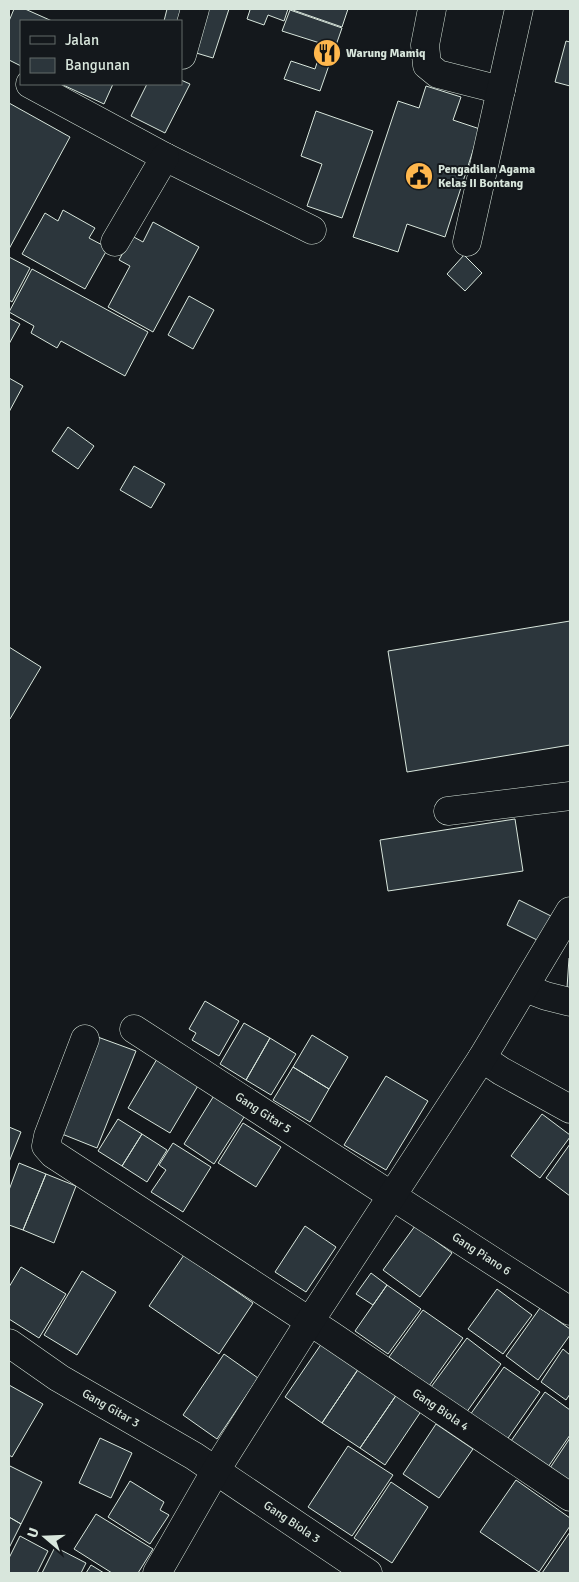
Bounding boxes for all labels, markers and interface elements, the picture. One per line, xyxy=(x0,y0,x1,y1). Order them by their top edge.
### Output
legend xyxy=(20,20,182,85)
text: Jalan xyxy=(65,31,99,49)
restaurant icon: Warung Mamiq xyxy=(312,38,342,68)
place label: Warung Mamiq xyxy=(346,46,426,61)
text: Bangunan xyxy=(65,56,130,74)
public building icon: Pengadilan Agama Kelas II Bontang xyxy=(404,161,434,191)
place label: Pengadilan Agama Kelas II Bontang xyxy=(438,162,535,191)
street label: Gang Gitar 5 xyxy=(232,1089,294,1137)
street label: Gang Piano 6 xyxy=(449,1230,514,1279)
street label: Gang Gitar 3 xyxy=(79,1386,142,1431)
street label: Gang Biola 4 xyxy=(409,1386,472,1435)
street label: Gang Biola 3 xyxy=(261,1498,323,1547)
north arrow xyxy=(20,1512,70,1562)
text: U xyxy=(24,1526,43,1540)

